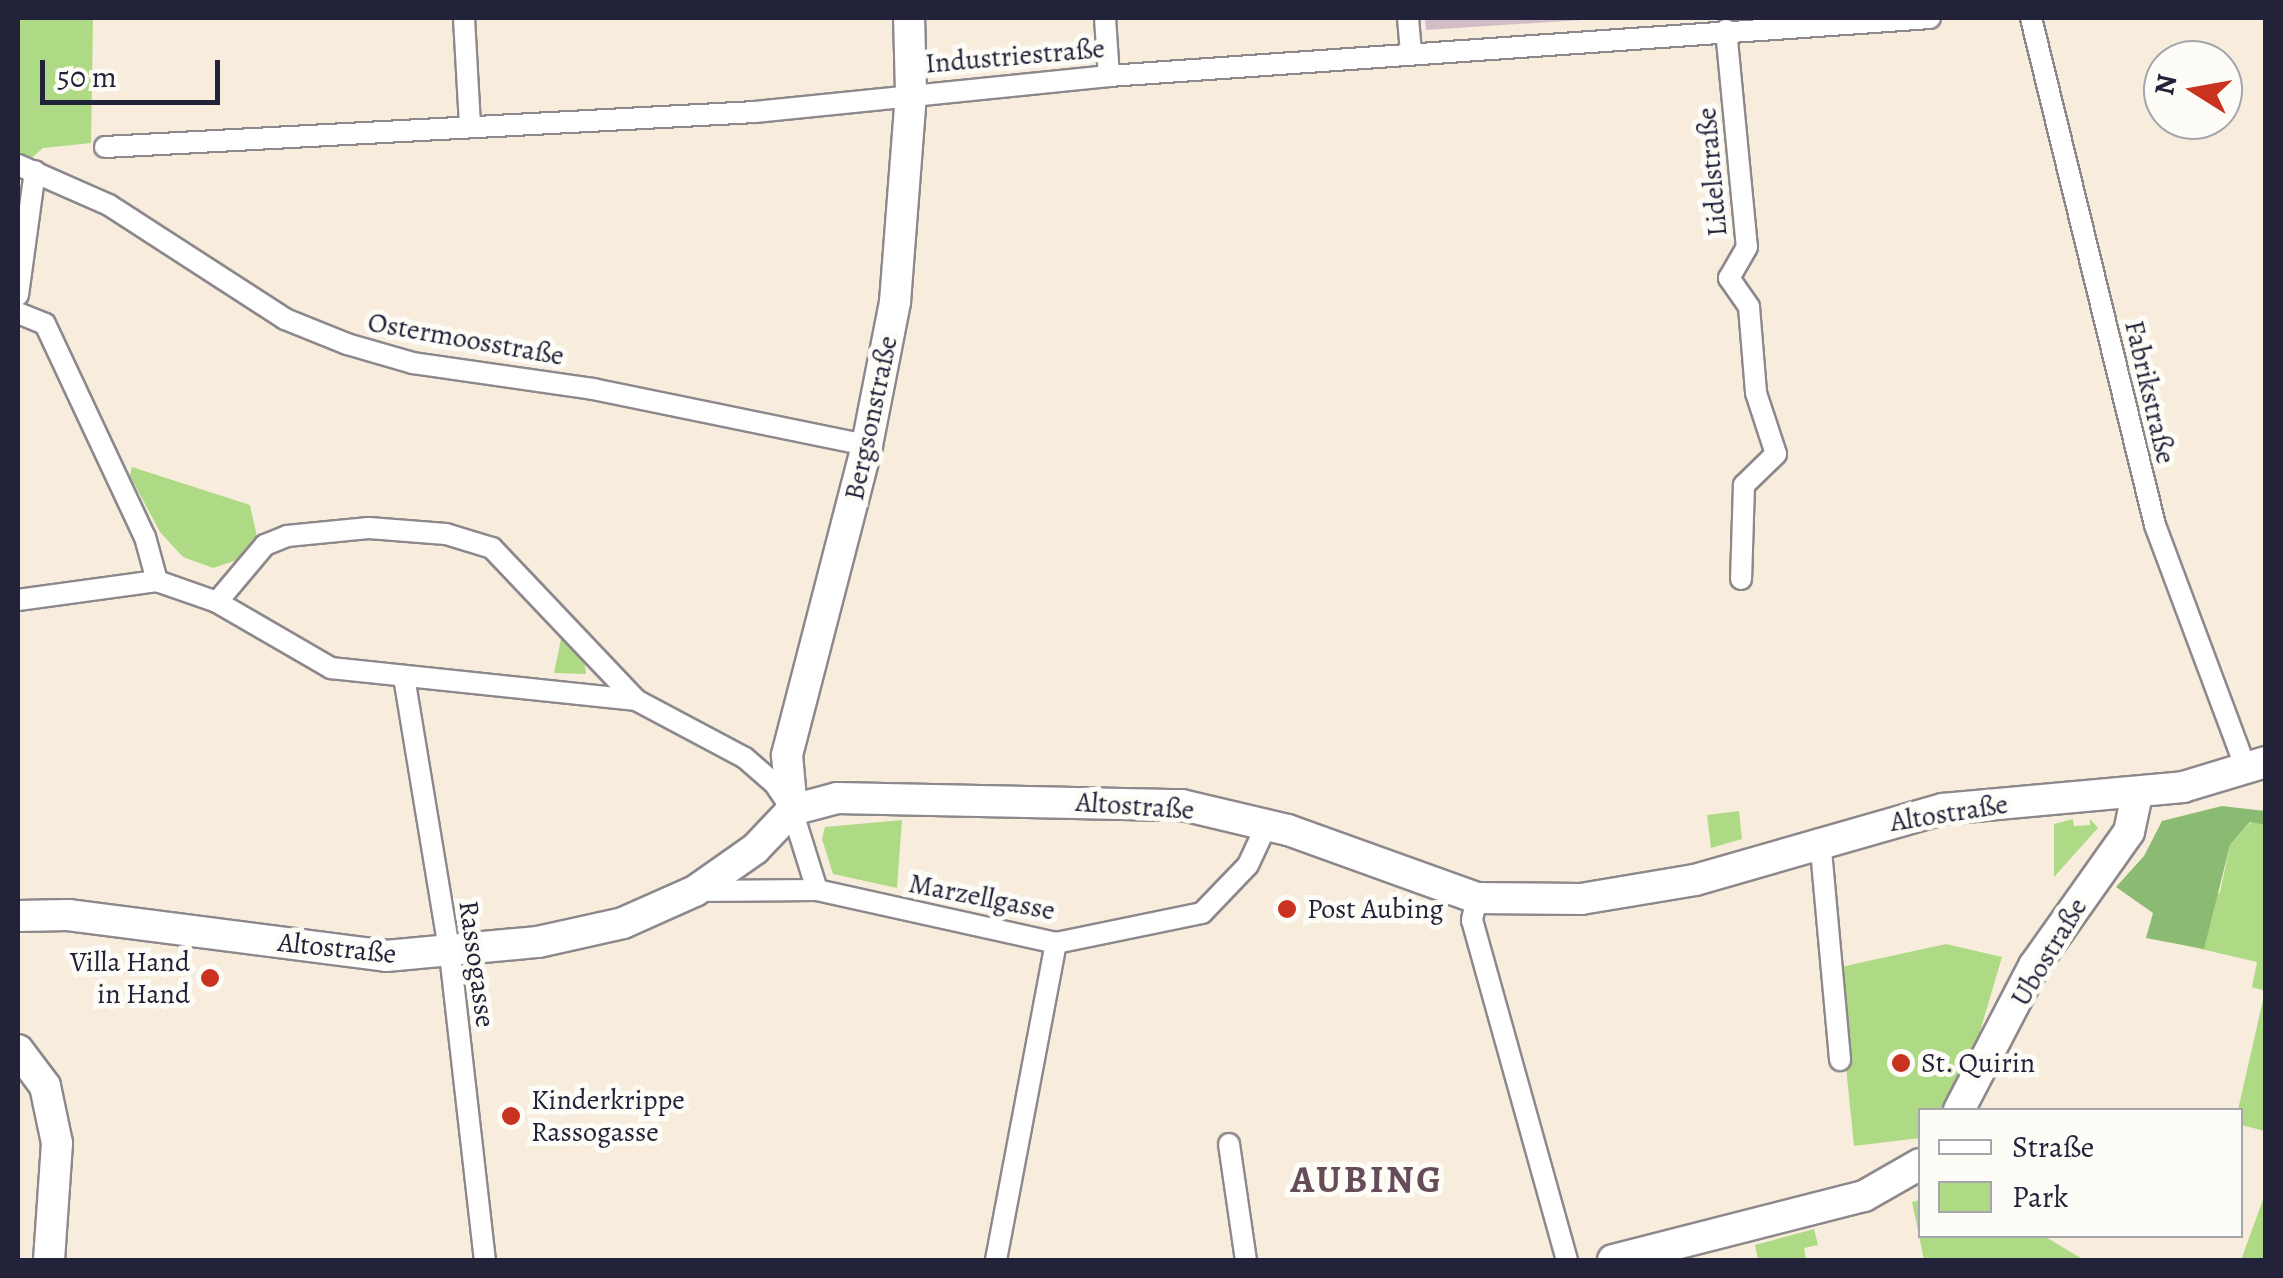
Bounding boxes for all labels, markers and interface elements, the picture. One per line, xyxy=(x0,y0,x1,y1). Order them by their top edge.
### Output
street label: Industriestraße xyxy=(924,31,1106,81)
scale bar xyxy=(45,40,225,102)
north arrow xyxy=(2143,40,2243,140)
text: 50 m xyxy=(57,57,117,97)
text: N xyxy=(2145,71,2186,98)
street label: Lidelstraße xyxy=(1690,106,1734,238)
street label: Ostermoosstraße xyxy=(365,305,567,373)
street label: Fabrikstraße xyxy=(2117,317,2183,467)
street label: Bergsonstraße xyxy=(837,333,905,503)
street label: Altostraße xyxy=(1075,785,1195,827)
street label: Altostraße xyxy=(1888,787,2010,839)
street label: Marzellgasse xyxy=(906,866,1058,928)
place label: Post Aubing xyxy=(1307,892,1444,926)
street label: Ubostraße xyxy=(2004,892,2094,1012)
street label: Rassogasse xyxy=(451,898,503,1030)
marker: Post Aubing xyxy=(1276,898,1298,920)
street label: Altostraße xyxy=(276,925,398,971)
place label: Villa Hand in Hand xyxy=(70,945,190,1011)
marker: Villa Hand in Hand xyxy=(199,967,221,989)
place label: St. Quirin xyxy=(1921,1046,2036,1080)
marker: St. Quirin xyxy=(1890,1052,1912,1074)
place label: Kinderkrippe Rassogasse xyxy=(531,1083,685,1149)
marker: Kinderkrippe Rassogasse xyxy=(500,1105,522,1127)
legend xyxy=(1918,1108,2243,1238)
text: Straße xyxy=(2012,1127,2094,1167)
district label: AUBING xyxy=(1290,1157,1444,1203)
text: Park xyxy=(2012,1177,2068,1217)

